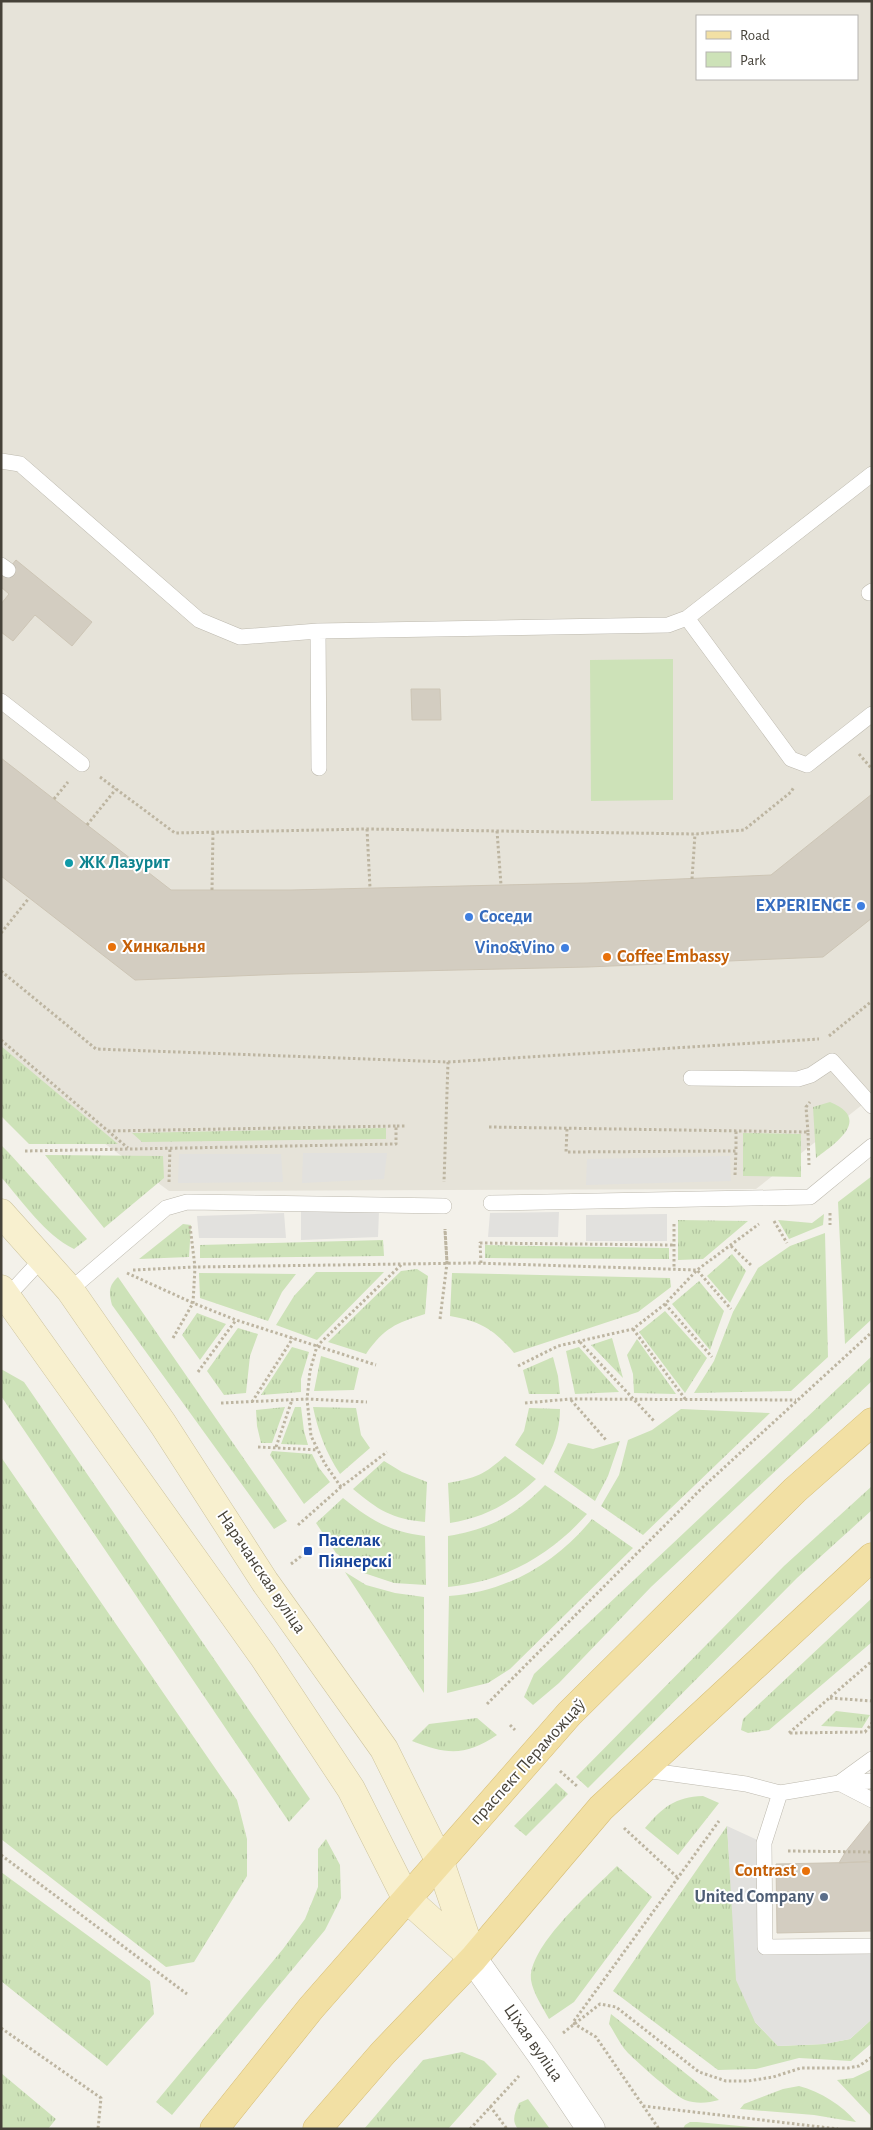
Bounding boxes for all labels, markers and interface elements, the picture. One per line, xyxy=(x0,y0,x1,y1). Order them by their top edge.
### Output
legend xyxy=(696,15,858,80)
text: Road xyxy=(740,28,770,43)
text: Park xyxy=(740,53,766,68)
place label: ЖК Лазурит xyxy=(79,854,171,872)
marker: ЖК Лазурит xyxy=(63,857,75,869)
place label: EXPERIENCE xyxy=(756,897,851,915)
marker: EXPERIENCE xyxy=(855,900,867,912)
place label: Соседи xyxy=(479,908,533,926)
marker: Соседи xyxy=(463,911,475,923)
place label: Хинкальня xyxy=(122,938,206,956)
place label: Vino&Vino xyxy=(475,939,555,957)
marker: Хинкальня xyxy=(106,941,118,953)
marker: Vino&Vino xyxy=(559,942,571,954)
place label: Coffee Embassy xyxy=(617,948,730,966)
marker: Coffee Embassy xyxy=(601,951,613,963)
street label: Нарачанская вуліца xyxy=(213,1507,309,1637)
place label: Паселак Піянерскі xyxy=(318,1532,392,1571)
marker: Паселак Піянерскі xyxy=(302,1545,314,1557)
street label: праспект Пераможцаў xyxy=(467,1695,589,1829)
place label: Contrast xyxy=(735,1862,796,1880)
marker: Contrast xyxy=(800,1865,812,1877)
place label: United Company xyxy=(694,1888,815,1906)
marker: United Company xyxy=(818,1891,830,1903)
street label: Ціхая вуліца xyxy=(500,2001,566,2085)

